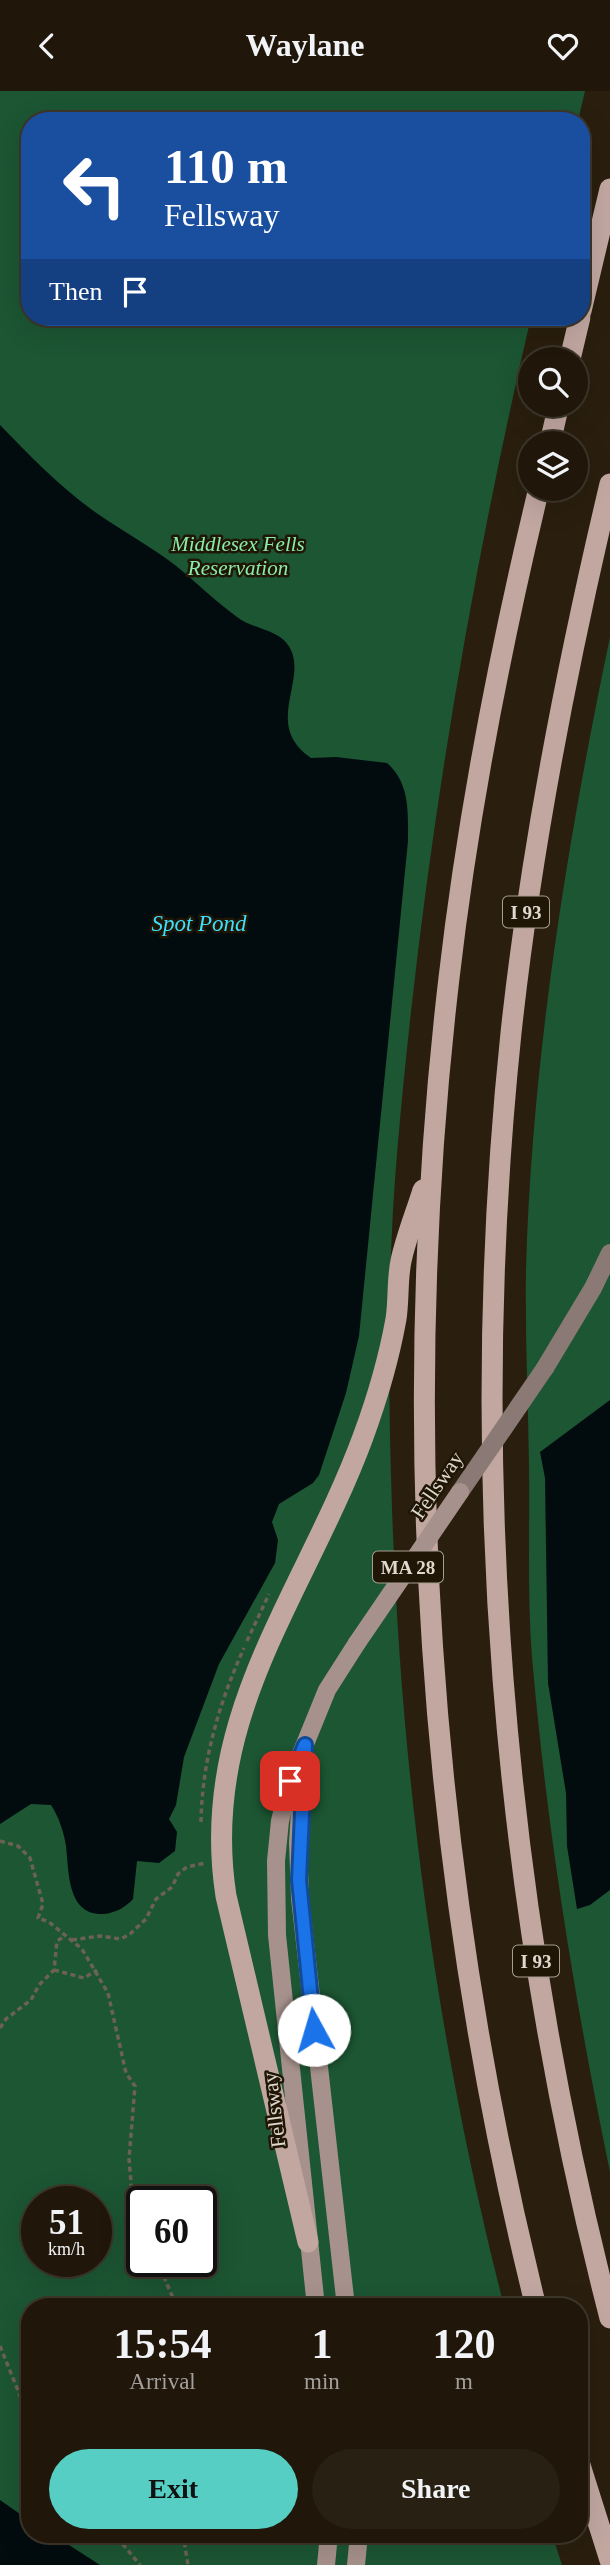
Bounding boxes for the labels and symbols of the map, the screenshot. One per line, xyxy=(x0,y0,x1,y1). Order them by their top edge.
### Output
park label: Middlesex Fells Reservation xyxy=(170,532,305,580)
road number: I 93 xyxy=(503,897,549,927)
water label: Spot Pond xyxy=(151,911,247,936)
street label: Fellsway xyxy=(406,1446,468,1523)
road number: MA 28 xyxy=(373,1551,443,1583)
pin xyxy=(260,1751,320,1811)
road number: I 93 xyxy=(513,1945,559,1977)
position arrow xyxy=(277,1993,351,2067)
street label: Fellsway xyxy=(257,2070,291,2149)
speed limit sign: 60 xyxy=(126,2186,217,2277)

